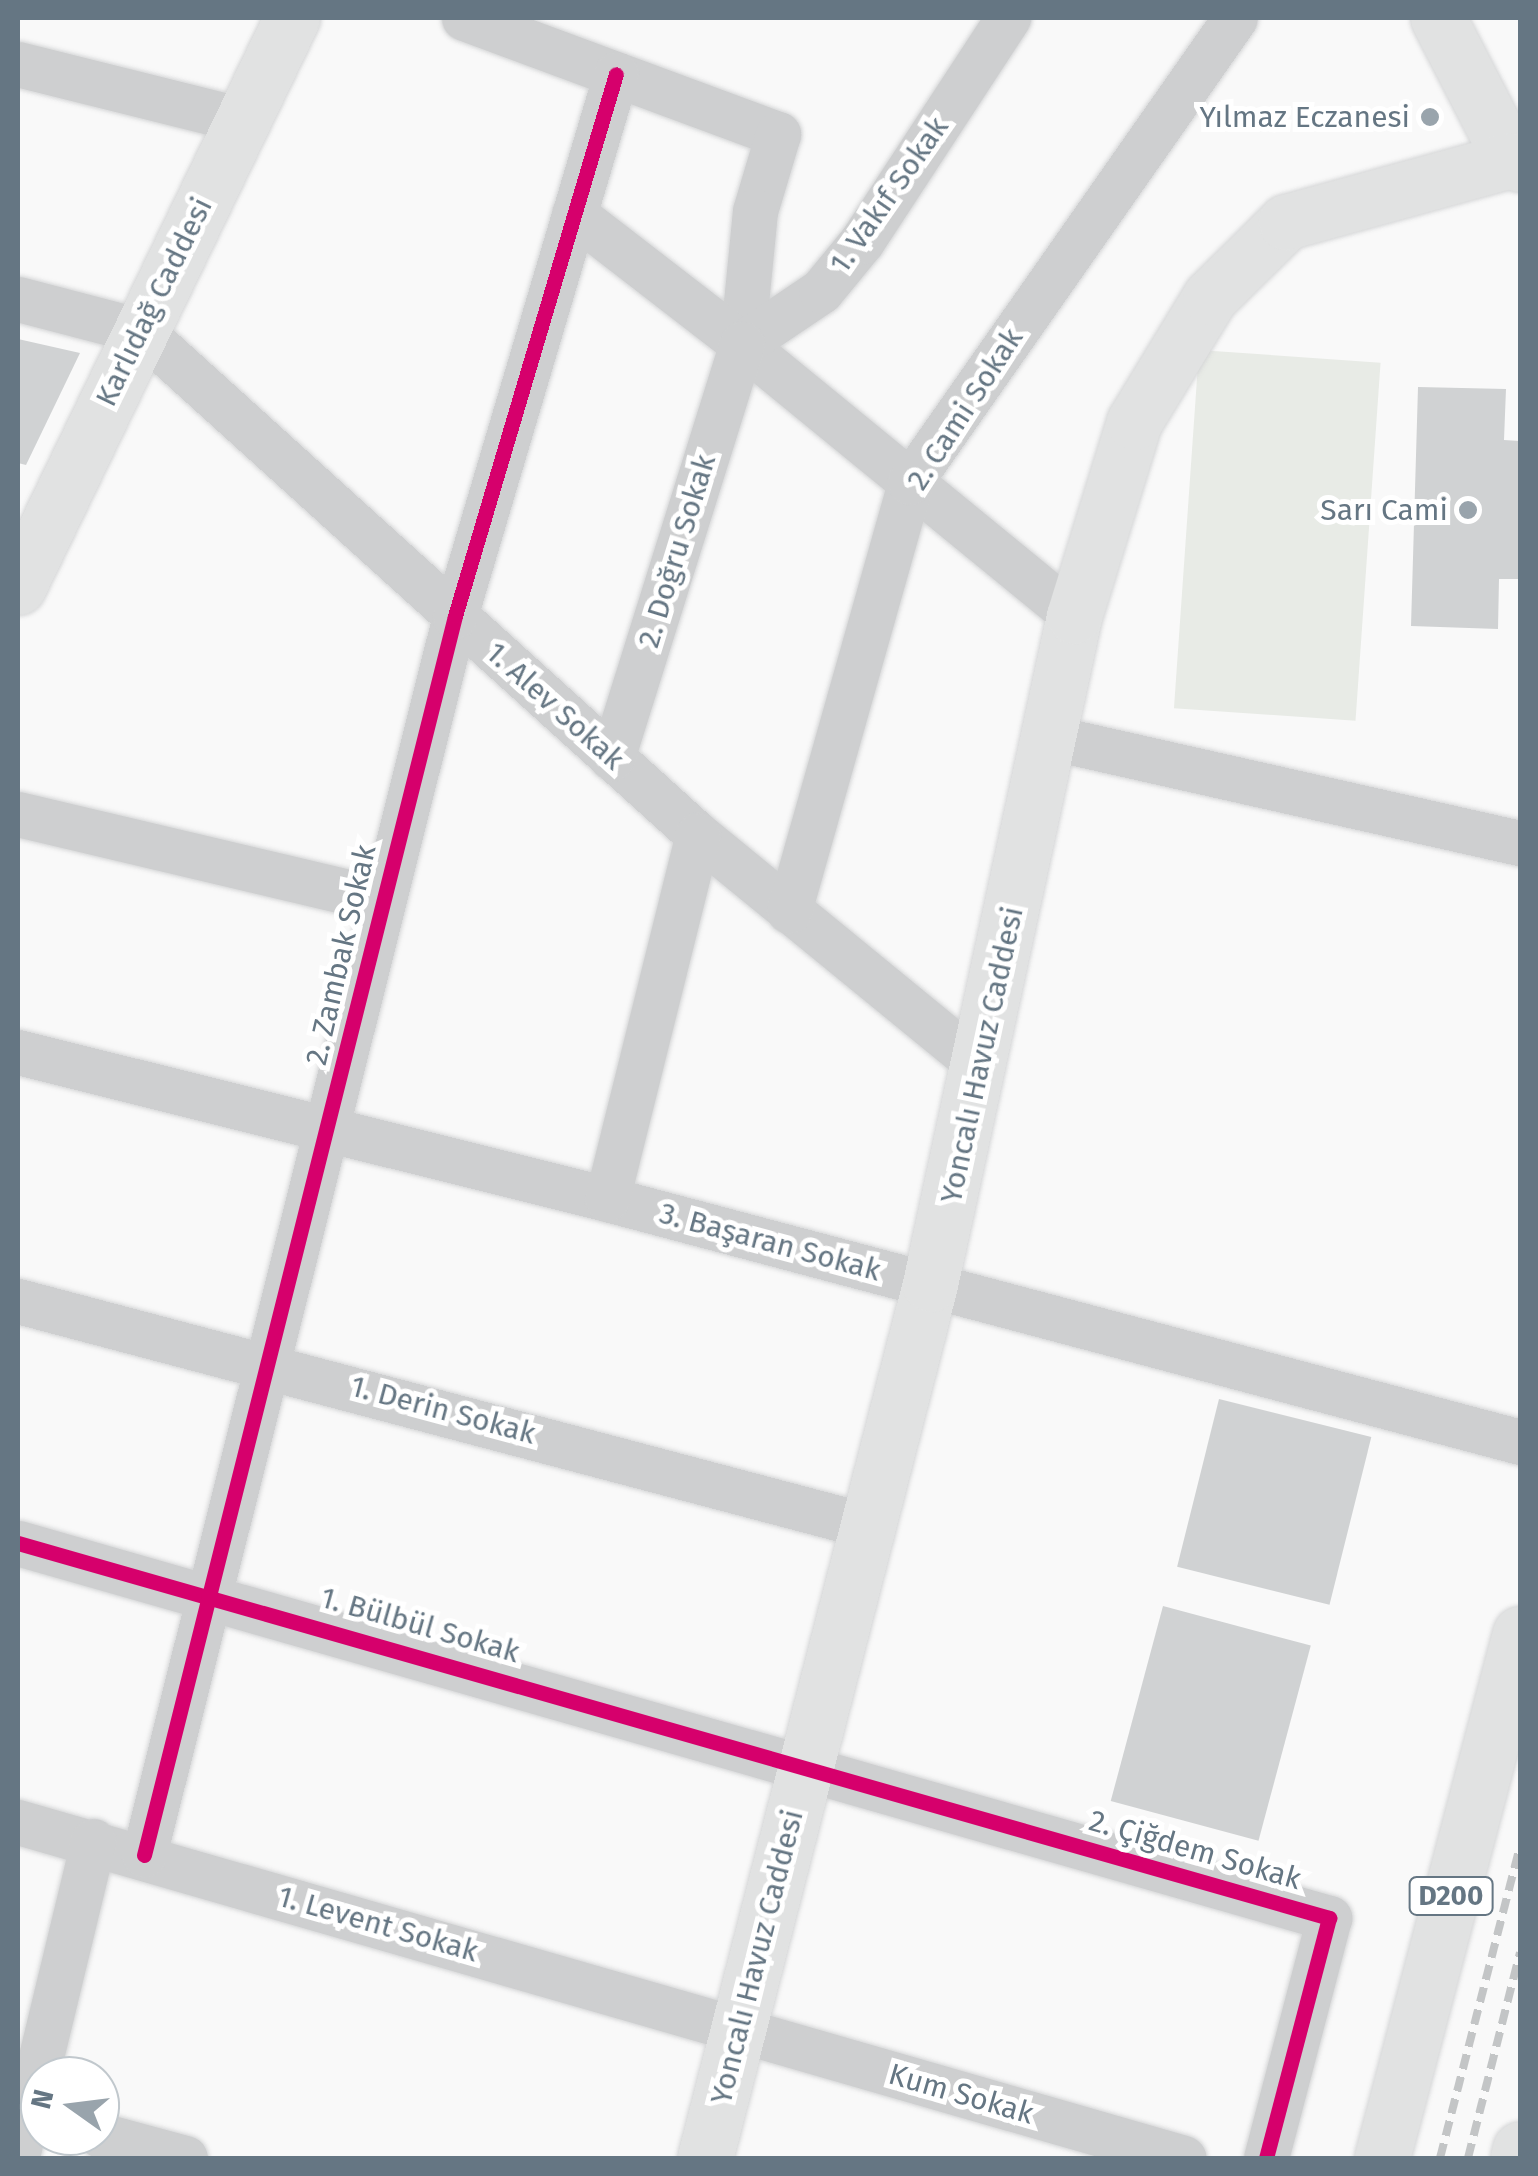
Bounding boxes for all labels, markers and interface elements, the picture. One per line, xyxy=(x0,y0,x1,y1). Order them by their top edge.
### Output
place label: Yılmaz Eczanesi xyxy=(1199,99,1410,135)
marker: Yılmaz Eczanesi xyxy=(1419,106,1441,128)
street label: 1. Vakıf Sokak xyxy=(822,110,956,280)
street label: Karlıdağ Caddesi xyxy=(88,192,220,412)
street label: 2. Cami Sokak xyxy=(899,321,1031,497)
street label: 2. Doğru Sokak xyxy=(631,450,723,652)
place label: Sarı Cami xyxy=(1320,492,1448,528)
marker: Sarı Cami xyxy=(1457,499,1479,521)
street label: 1. Alev Sokak xyxy=(479,635,631,777)
street label: 2. Zambak Sokak xyxy=(298,841,384,1069)
street label: Yoncalı Havuz Caddesi xyxy=(933,903,1031,1207)
street label: 3. Başaran Sokak xyxy=(656,1195,884,1289)
street label: 1. Derin Sokak xyxy=(347,1368,539,1452)
street label: 1. Bülbül Sokak xyxy=(316,1579,524,1671)
street label: 2. Çiğdem Sokak xyxy=(1085,1803,1305,1897)
street label: Yoncalı Havuz Caddesi xyxy=(703,1806,811,2108)
road number: D200 xyxy=(1408,1873,1494,1919)
street label: 1. Levent Sokak xyxy=(274,1878,482,1970)
north arrow xyxy=(20,2056,120,2156)
street label: Kum Sokak xyxy=(884,2056,1038,2132)
text: N xyxy=(24,2086,61,2112)

